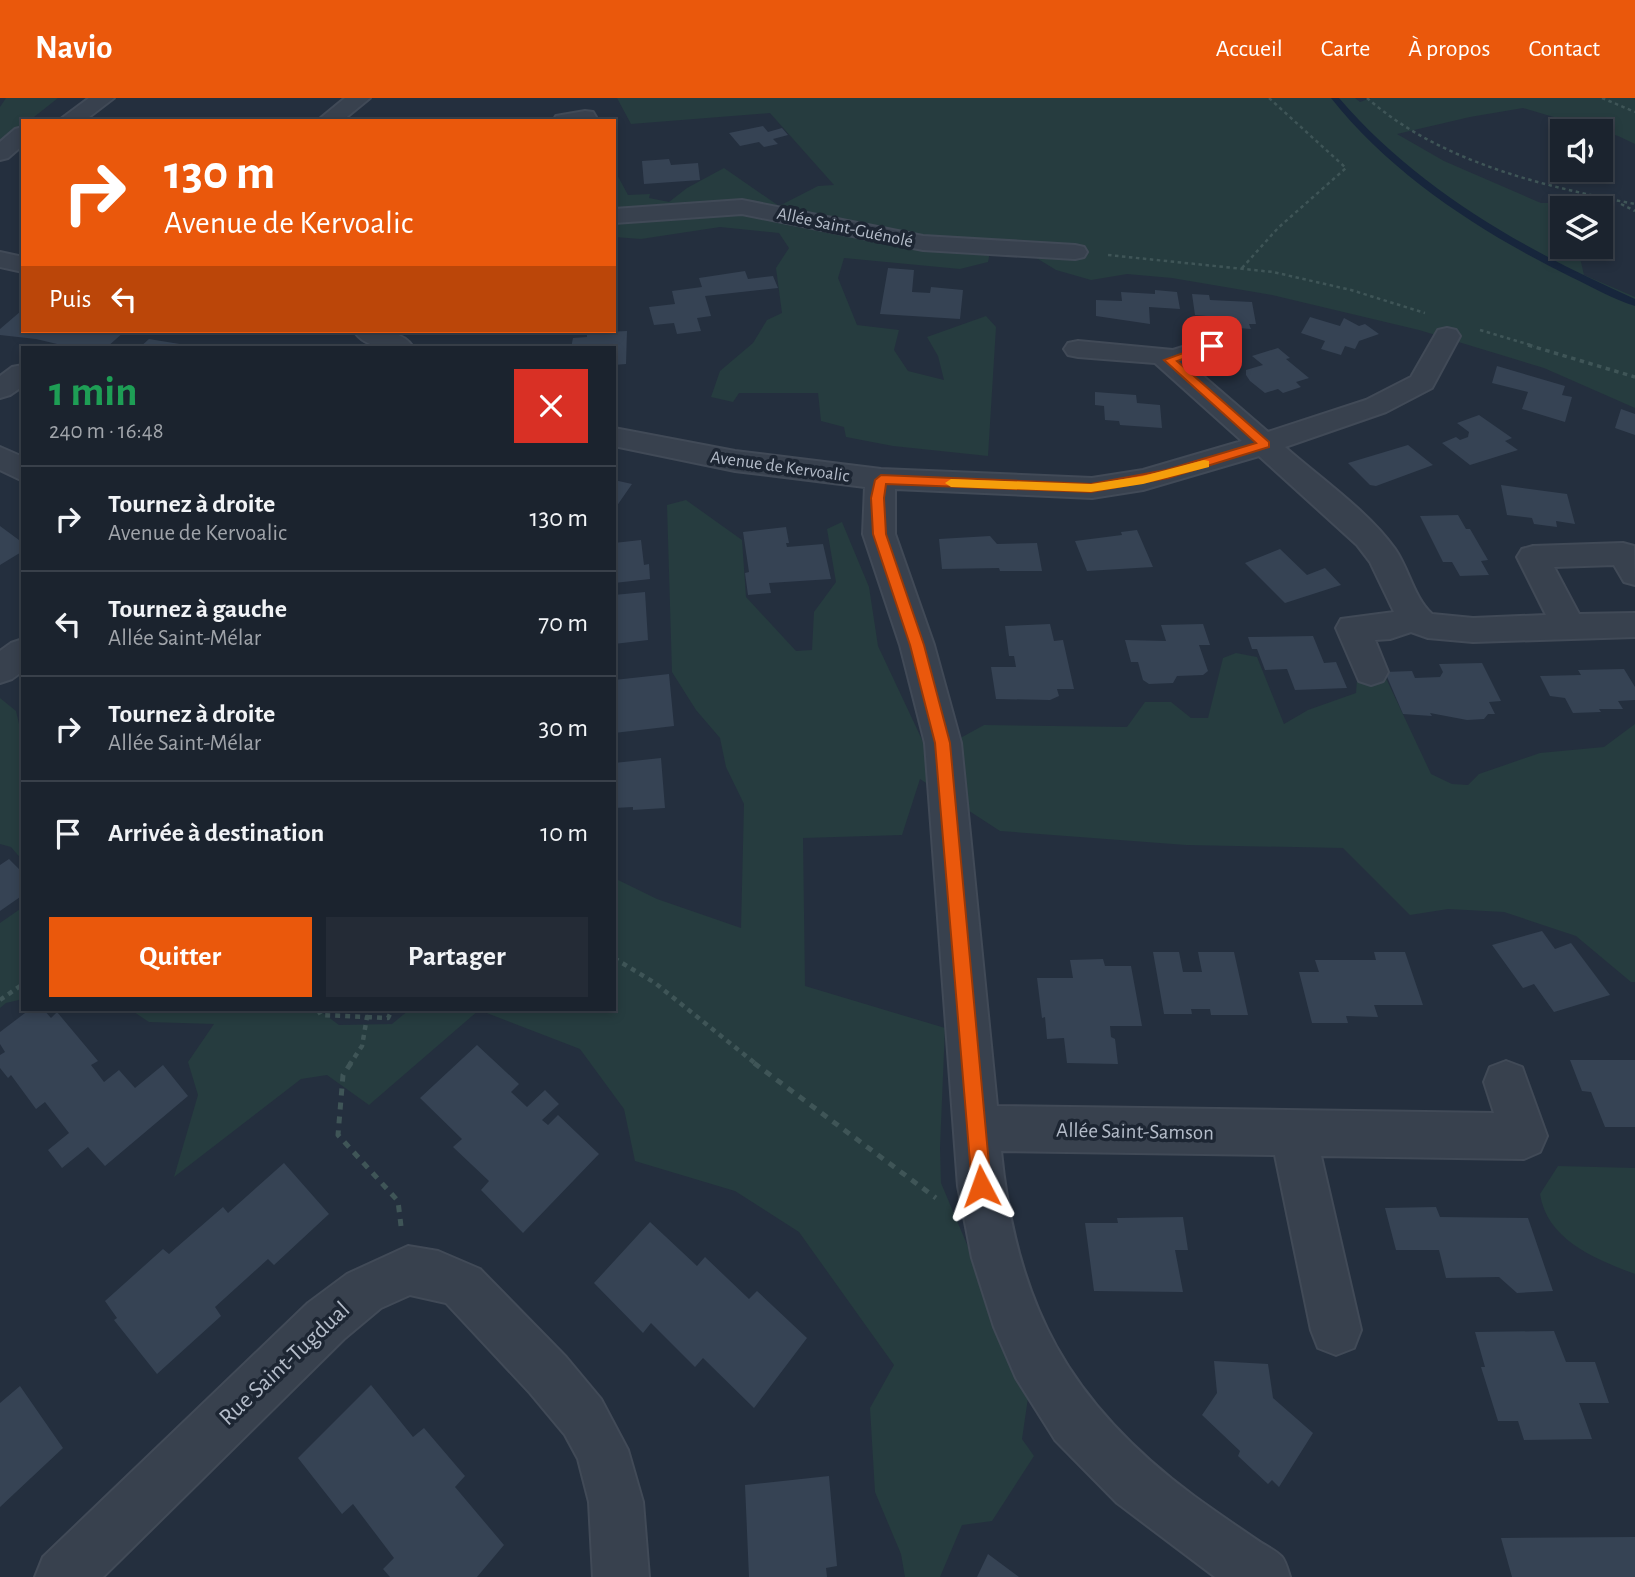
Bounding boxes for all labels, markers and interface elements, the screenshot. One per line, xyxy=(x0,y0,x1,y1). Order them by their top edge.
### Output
text: Navio xyxy=(35,32,113,65)
text: Accueil xyxy=(1216,37,1283,61)
text: Carte xyxy=(1321,37,1370,61)
text: À propos xyxy=(1408,37,1490,61)
text: Contact xyxy=(1528,37,1600,61)
map controls xyxy=(1550,119,1613,259)
button: sound xyxy=(1550,119,1613,182)
icon: right xyxy=(49,147,140,238)
text: 130 m xyxy=(164,149,275,198)
button: layers xyxy=(1550,196,1613,259)
street label: Allée Saint-Guénolé xyxy=(775,205,915,251)
text: Avenue de Kervoalic xyxy=(164,207,413,239)
icon: left xyxy=(105,280,143,318)
text: Puis xyxy=(49,286,91,312)
pin xyxy=(1182,316,1242,376)
icon: arrive xyxy=(1193,327,1231,365)
button: close xyxy=(514,369,588,443)
text: 1 min xyxy=(49,371,138,413)
text: 240 m · 16:48 xyxy=(49,420,164,443)
street label: Avenue de Kervoalic xyxy=(709,448,851,486)
text: Tournez à droite xyxy=(108,491,275,517)
icon: right xyxy=(49,500,87,538)
text: 130 m xyxy=(530,505,588,531)
text: Avenue de Kervoalic xyxy=(108,522,287,545)
text: Tournez à gauche xyxy=(108,596,287,622)
icon: left xyxy=(49,605,87,643)
text: 70 m xyxy=(538,610,588,636)
text: Allée Saint-Mélar xyxy=(108,627,261,650)
text: Tournez à droite xyxy=(108,701,275,727)
icon: right xyxy=(49,710,87,748)
text: 30 m xyxy=(538,715,588,741)
text: Allée Saint-Mélar xyxy=(108,732,261,755)
icon: arrive xyxy=(49,815,87,853)
text: Arrivée à destination xyxy=(108,820,324,846)
text: 10 m xyxy=(540,820,588,846)
button: Quitter xyxy=(49,917,312,997)
button: Partager xyxy=(326,917,588,997)
street label: Allée Saint-Samson xyxy=(1056,1120,1214,1143)
position arrow xyxy=(944,1149,1018,1223)
street label: Rue Saint-Tugdual xyxy=(215,1297,355,1430)

